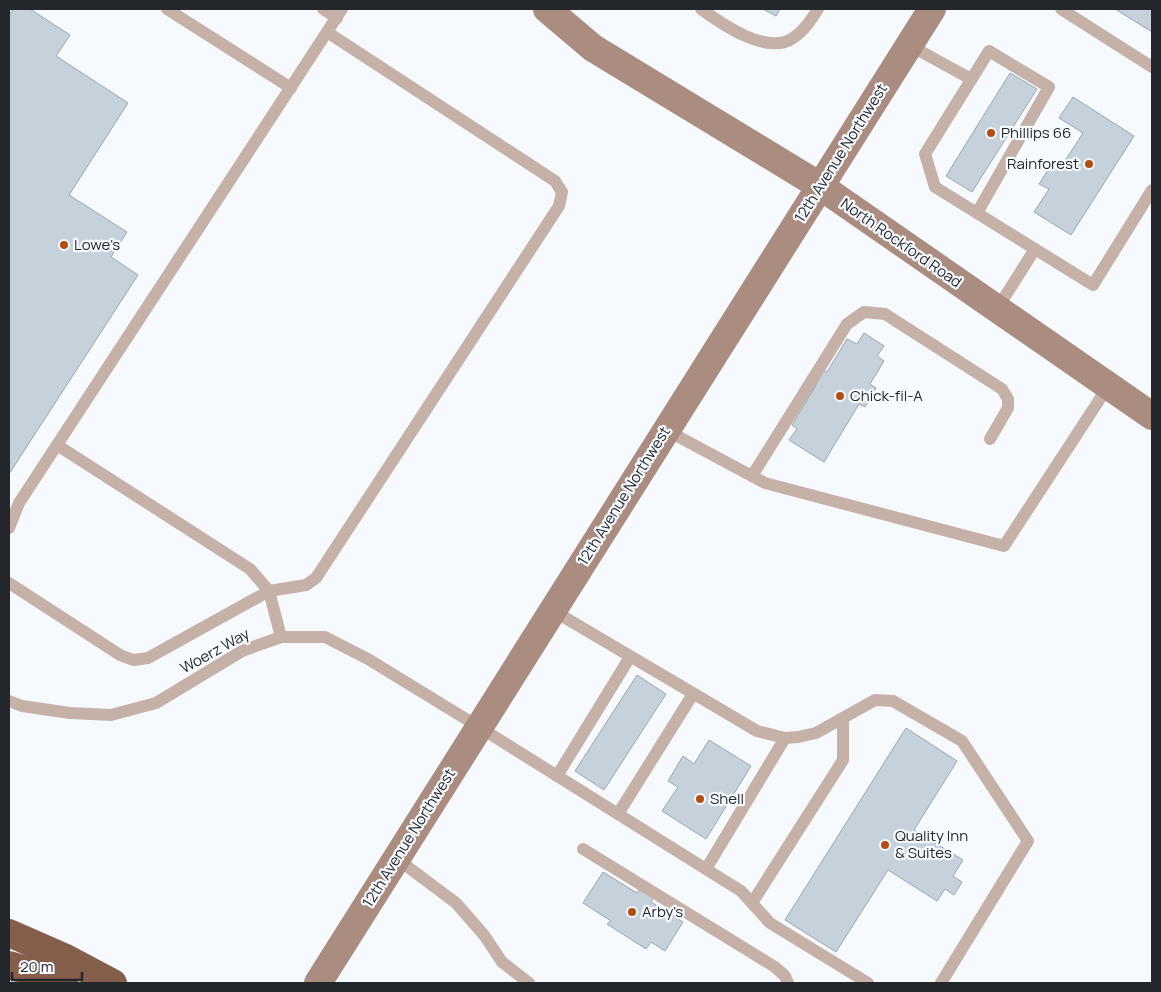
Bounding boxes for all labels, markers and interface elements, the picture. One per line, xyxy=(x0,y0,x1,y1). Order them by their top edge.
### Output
street label: 12th Avenue Northwest xyxy=(789,79,892,226)
place label: Phillips 66 xyxy=(1001,122,1071,143)
marker: Phillips 66 xyxy=(985,127,997,139)
place label: Rainforest xyxy=(1007,153,1079,174)
marker: Rainforest xyxy=(1083,158,1095,170)
street label: North Rockford Road xyxy=(837,193,966,292)
place label: Lowe's xyxy=(74,234,120,255)
marker: Lowe's xyxy=(58,239,70,251)
place label: Chick-fil-A xyxy=(850,385,923,406)
marker: Chick-fil-A xyxy=(834,390,846,402)
street label: 12th Avenue Northwest xyxy=(572,422,675,569)
street label: Woerz Way xyxy=(176,623,253,678)
street label: 12th Avenue Northwest xyxy=(357,764,460,911)
place label: Shell xyxy=(710,788,744,809)
marker: Shell xyxy=(694,793,706,805)
place label: Quality Inn & Suites xyxy=(895,825,968,863)
marker: Quality Inn & Suites xyxy=(879,839,891,851)
place label: Arby's xyxy=(642,901,683,922)
marker: Arby's xyxy=(626,906,638,918)
scale bar xyxy=(12,950,82,982)
text: 20 m xyxy=(20,956,53,977)

